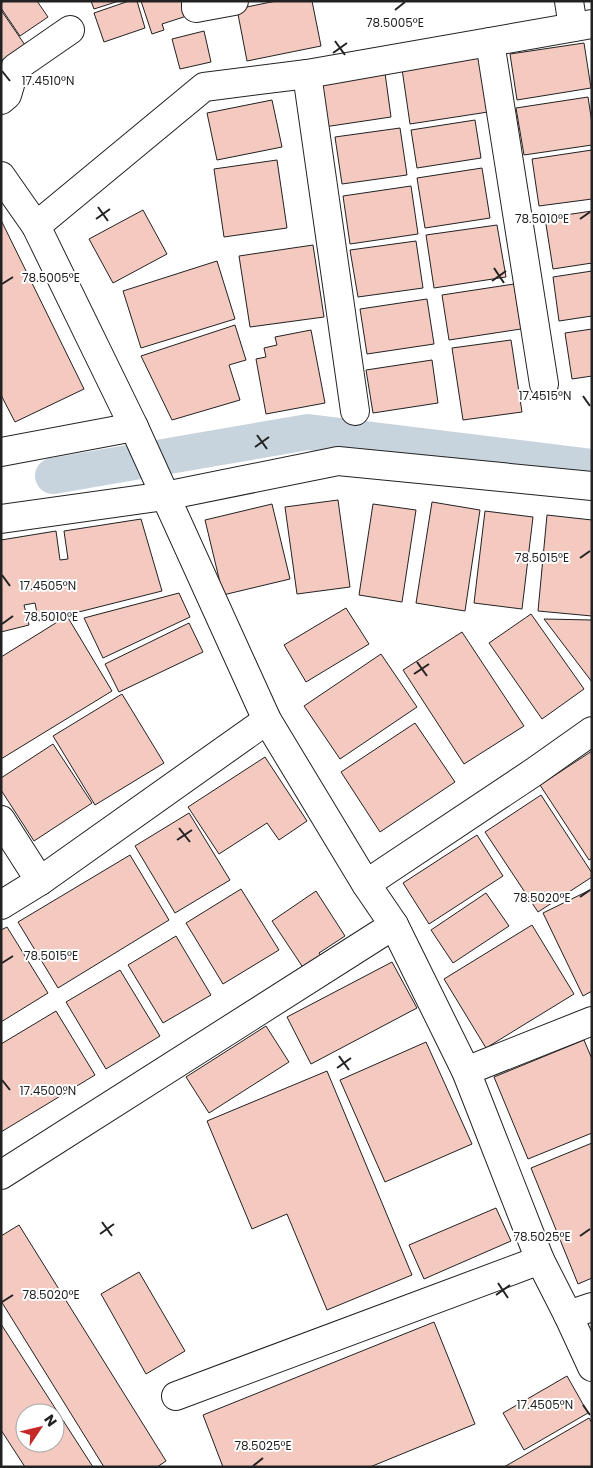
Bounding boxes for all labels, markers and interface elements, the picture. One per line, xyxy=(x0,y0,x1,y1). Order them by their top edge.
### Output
text: 78.5005°E xyxy=(366,14,424,31)
text: 17.4510°N xyxy=(22,72,74,89)
text: 78.5010°E xyxy=(515,210,569,227)
text: 78.5005°E xyxy=(22,269,80,286)
text: 17.4515°N xyxy=(519,387,571,404)
text: 78.5015°E xyxy=(515,549,569,566)
text: 17.4505°N xyxy=(20,577,76,594)
text: 78.5010°E xyxy=(24,608,78,625)
text: 78.5020°E xyxy=(513,889,571,906)
text: 78.5015°E xyxy=(24,947,78,964)
text: 17.4500°N xyxy=(20,1082,76,1099)
text: 78.5025°E xyxy=(513,1228,571,1245)
text: 78.5020°E xyxy=(22,1286,80,1303)
text: 17.4505°N xyxy=(517,1396,573,1413)
north arrow xyxy=(15,1403,65,1453)
text: N xyxy=(39,1410,62,1431)
text: 78.5025°E xyxy=(234,1437,292,1454)

